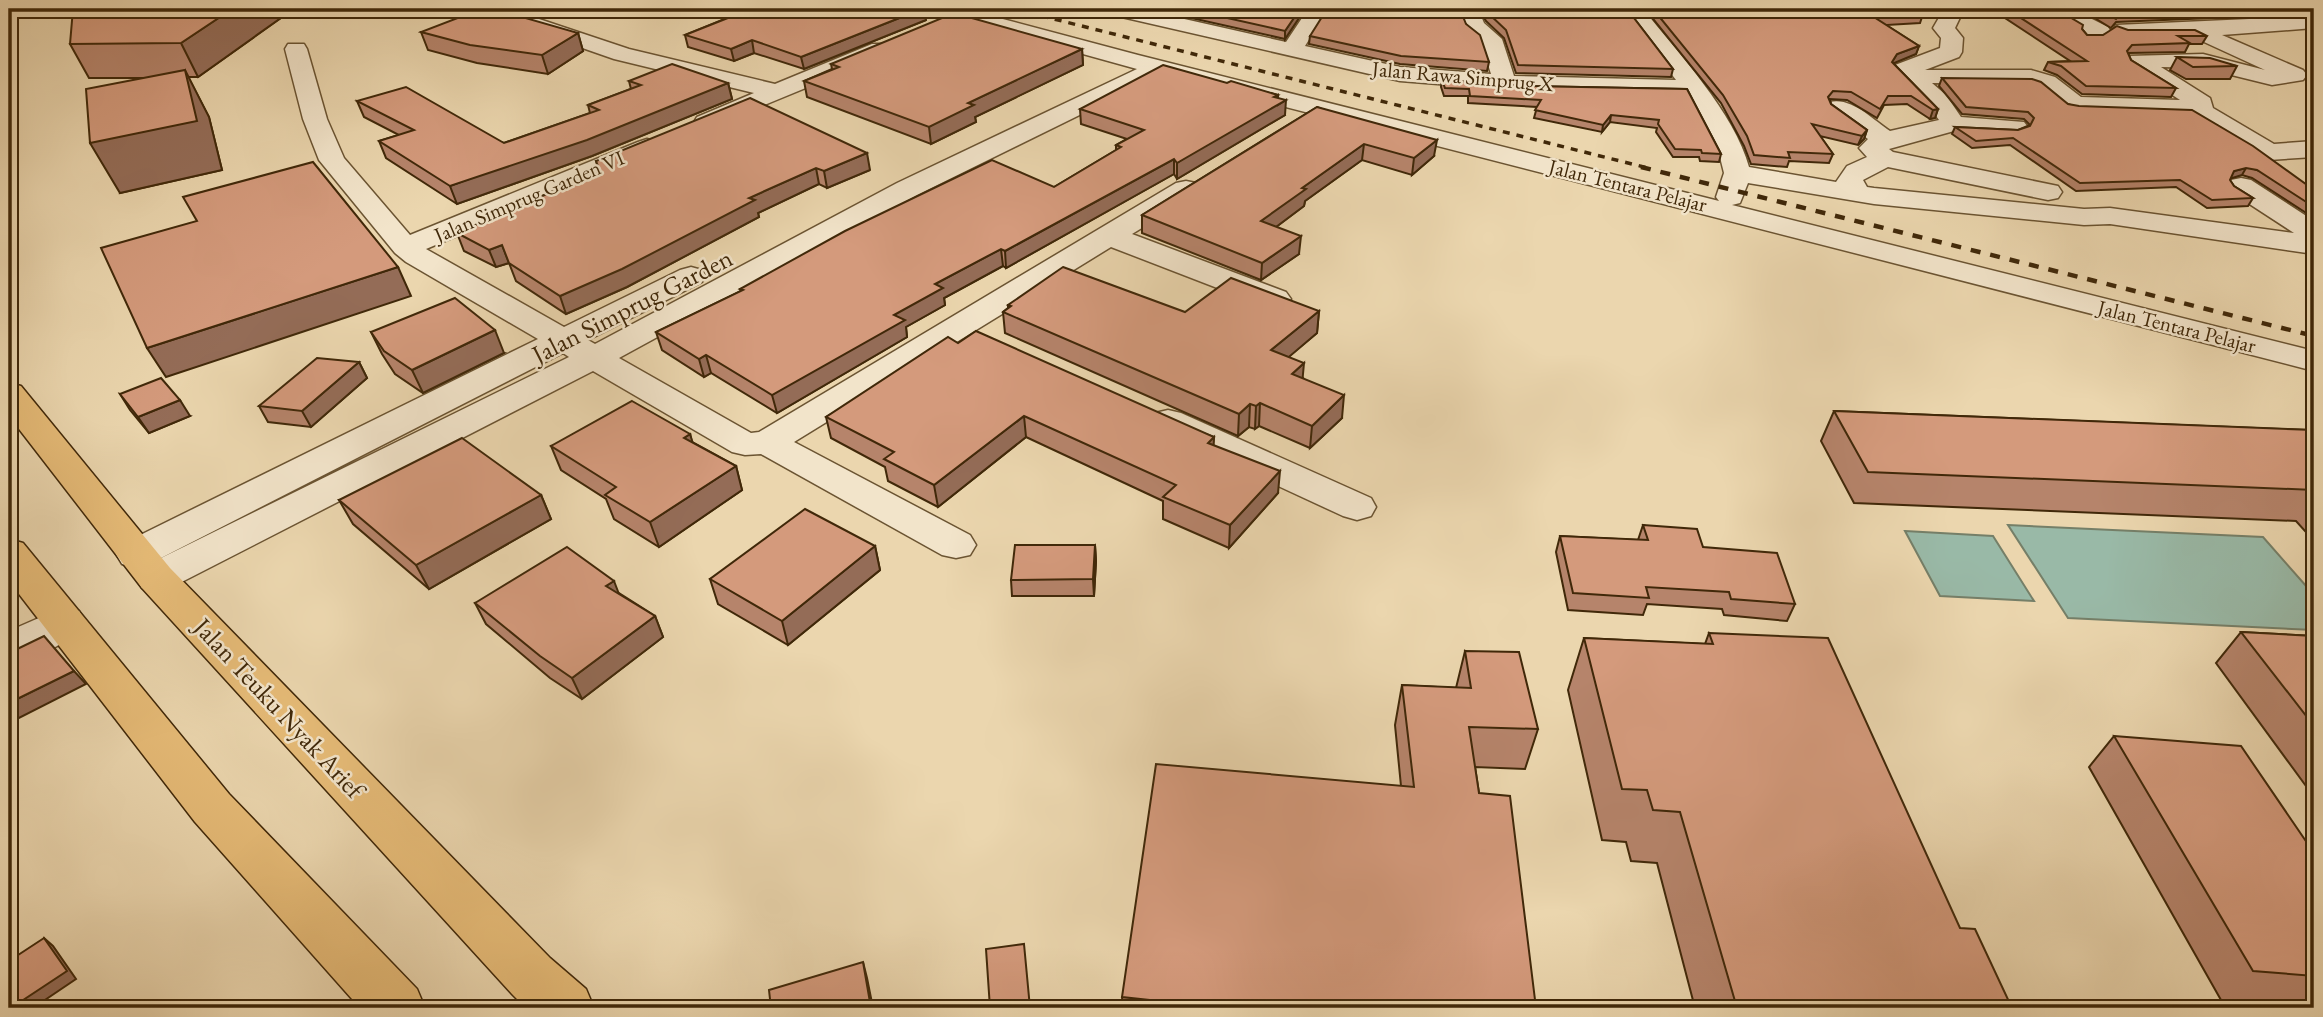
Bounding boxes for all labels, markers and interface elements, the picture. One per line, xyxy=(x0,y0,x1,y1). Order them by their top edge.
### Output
street label: Jalan Rawa Simprug X xyxy=(1369,54,1555,97)
street label: Jalan Simprug Garden VI xyxy=(428,144,628,249)
street label: Jalan Tentara Pelajar xyxy=(1544,152,1710,218)
street label: Jalan Simprug Garden xyxy=(524,241,738,372)
street label: Jalan Tentara Pelajar xyxy=(2093,293,2259,359)
street label: Jalan Teuku Nyak Arief xyxy=(185,609,373,808)

